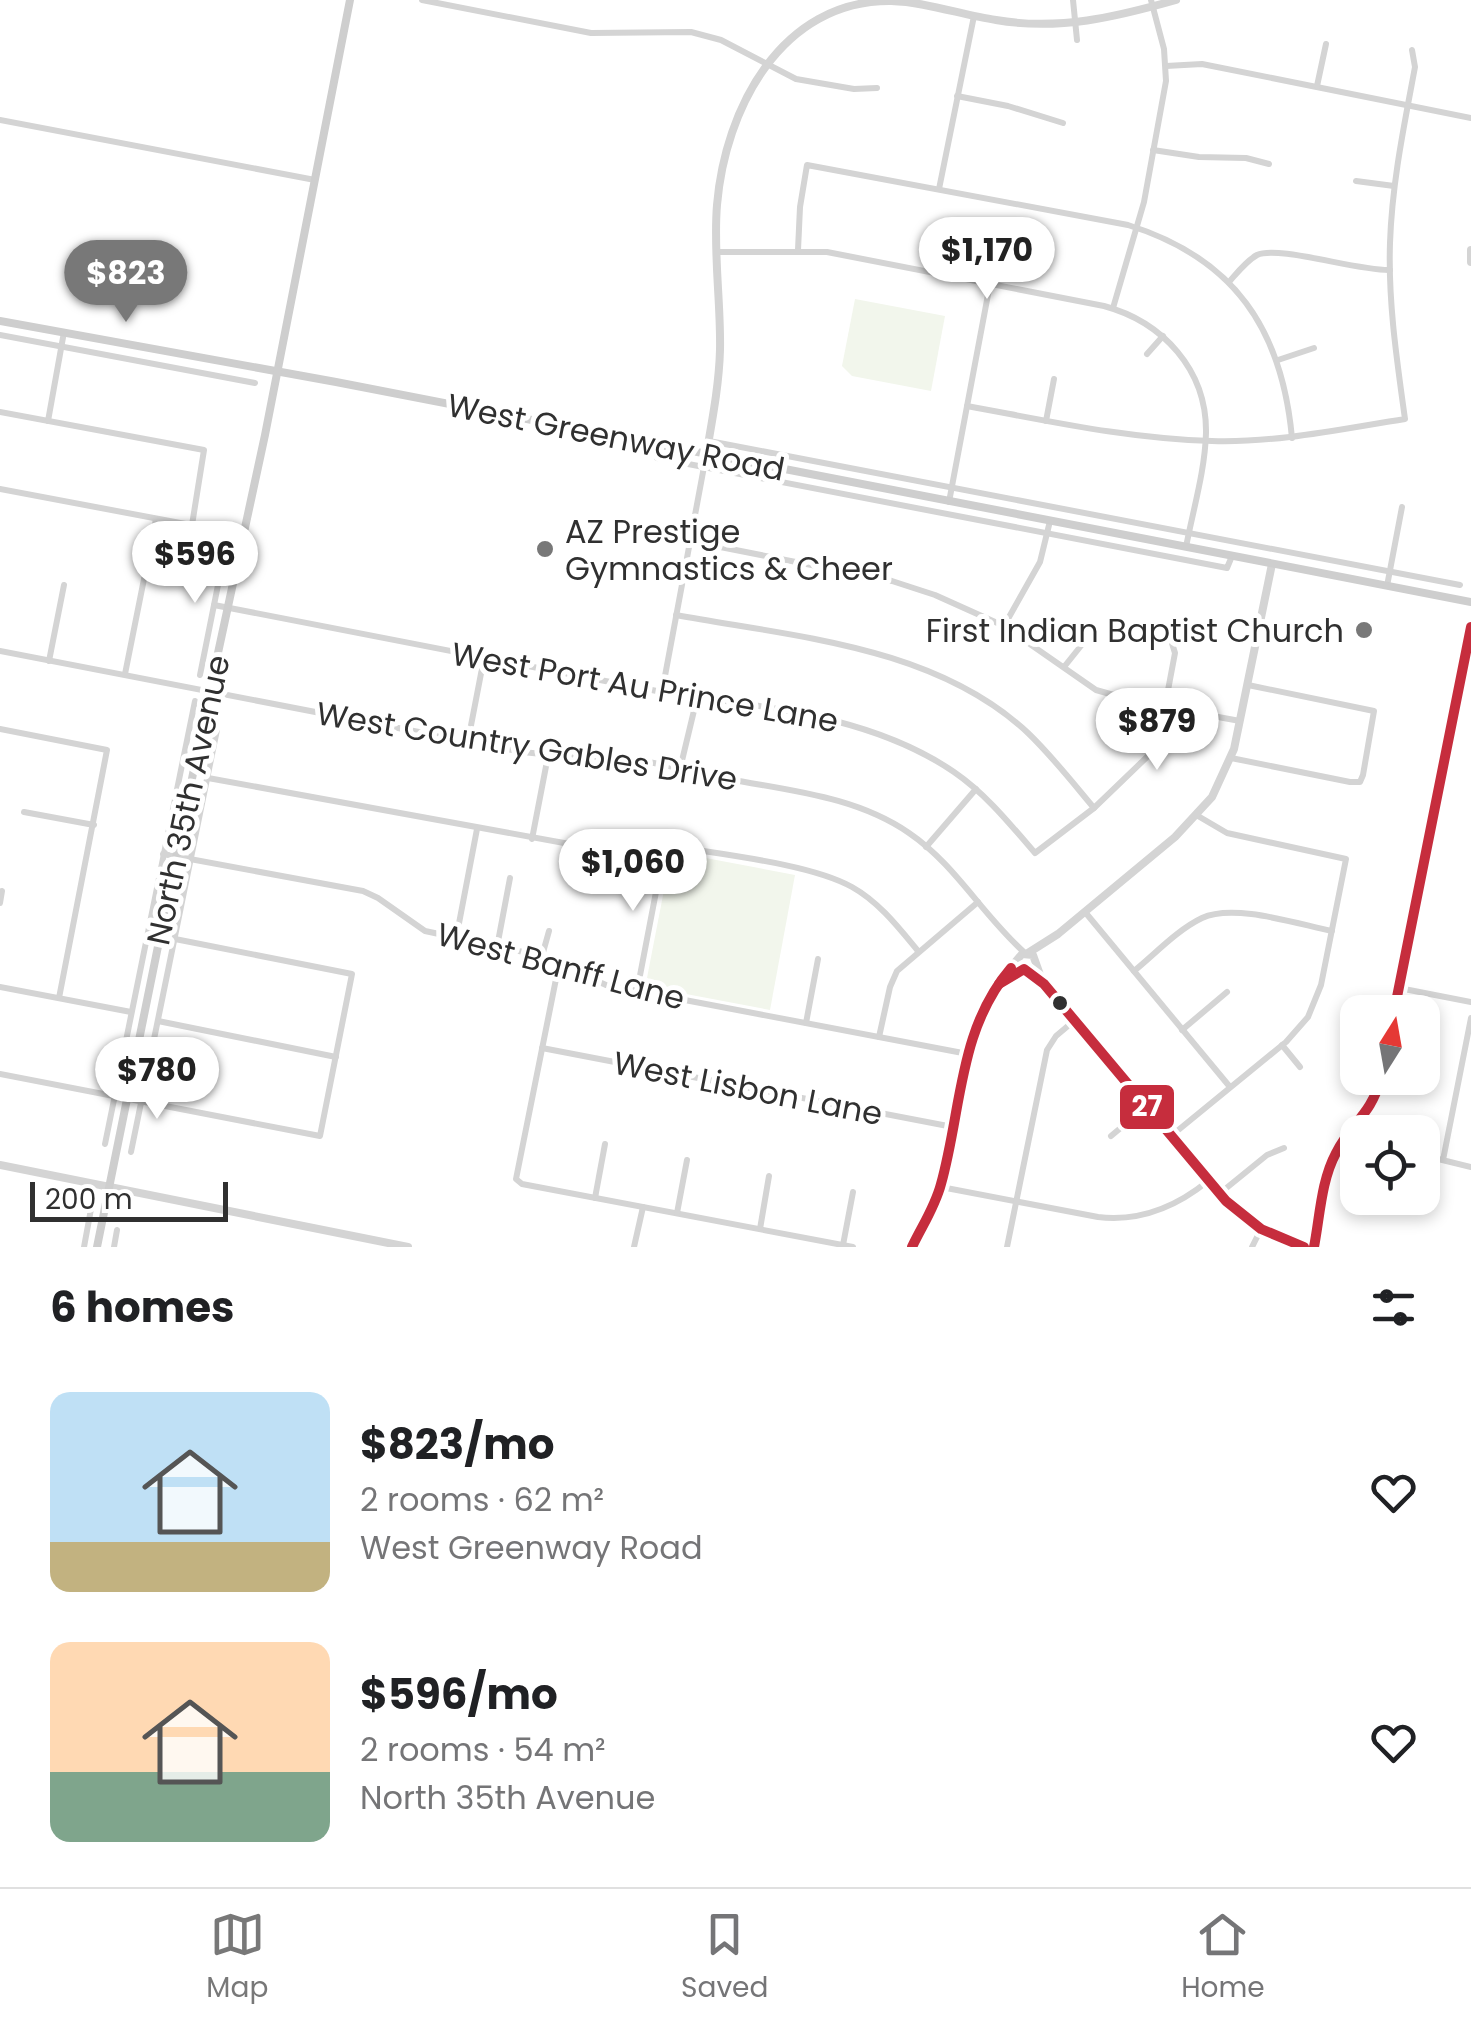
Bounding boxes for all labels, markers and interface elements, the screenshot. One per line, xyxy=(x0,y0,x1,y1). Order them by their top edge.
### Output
pin: $1,170 xyxy=(906,217,1068,302)
text: $1,170 xyxy=(941,227,1033,272)
pin: $823 xyxy=(67,240,185,325)
text: $823 xyxy=(86,250,166,295)
street label: West Greenway Road xyxy=(444,382,788,492)
place label: AZ Prestige Gymnastics & Cheer xyxy=(565,509,893,591)
pin: $596 xyxy=(136,521,254,606)
text: $596 xyxy=(154,531,236,576)
marker: AZ Prestige Gymnastics & Cheer xyxy=(534,538,556,560)
place label: First Indian Baptist Church xyxy=(926,608,1344,653)
marker: First Indian Baptist Church xyxy=(1353,619,1375,641)
street label: West Port Au Prince Lane xyxy=(448,631,842,743)
street label: North 35th Avenue xyxy=(135,651,241,949)
pin: $879 xyxy=(1098,688,1216,773)
street label: West Country Gables Drive xyxy=(313,690,741,802)
text: $879 xyxy=(1118,698,1196,743)
pin: $1,060 xyxy=(552,829,714,914)
text: $1,060 xyxy=(581,839,685,884)
street label: West Banff Lane xyxy=(432,911,690,1021)
unlabelled marker xyxy=(1050,993,1070,1013)
north arrow xyxy=(1340,995,1440,1095)
map controls xyxy=(1340,995,1440,1215)
pin: $780 xyxy=(98,1037,216,1122)
street label: West Lisbon Lane xyxy=(610,1040,886,1136)
text: $780 xyxy=(117,1047,197,1092)
line badge: 27 xyxy=(1118,1083,1176,1131)
text: 27 xyxy=(1132,1087,1163,1126)
button: locate xyxy=(1340,1115,1440,1215)
scale bar xyxy=(30,1177,228,1222)
text: 200 m xyxy=(45,1180,133,1219)
text: 6 homes xyxy=(50,1278,235,1337)
icon: filters xyxy=(1366,1280,1421,1335)
text: $823/mo xyxy=(360,1415,555,1474)
icon: home xyxy=(130,1432,250,1552)
icon: heart xyxy=(1366,1465,1421,1520)
text: 2 rooms · 62 m² xyxy=(360,1477,604,1522)
text: West Greenway Road xyxy=(360,1525,703,1570)
text: $596/mo xyxy=(360,1665,558,1724)
icon: home xyxy=(130,1682,250,1802)
icon: heart xyxy=(1366,1715,1421,1770)
text: 2 rooms · 54 m² xyxy=(360,1727,606,1772)
text: North 35th Avenue xyxy=(360,1775,655,1820)
tab: Map xyxy=(206,1907,268,2009)
tab: Saved xyxy=(681,1907,768,2009)
tab: Home xyxy=(1181,1907,1265,2009)

